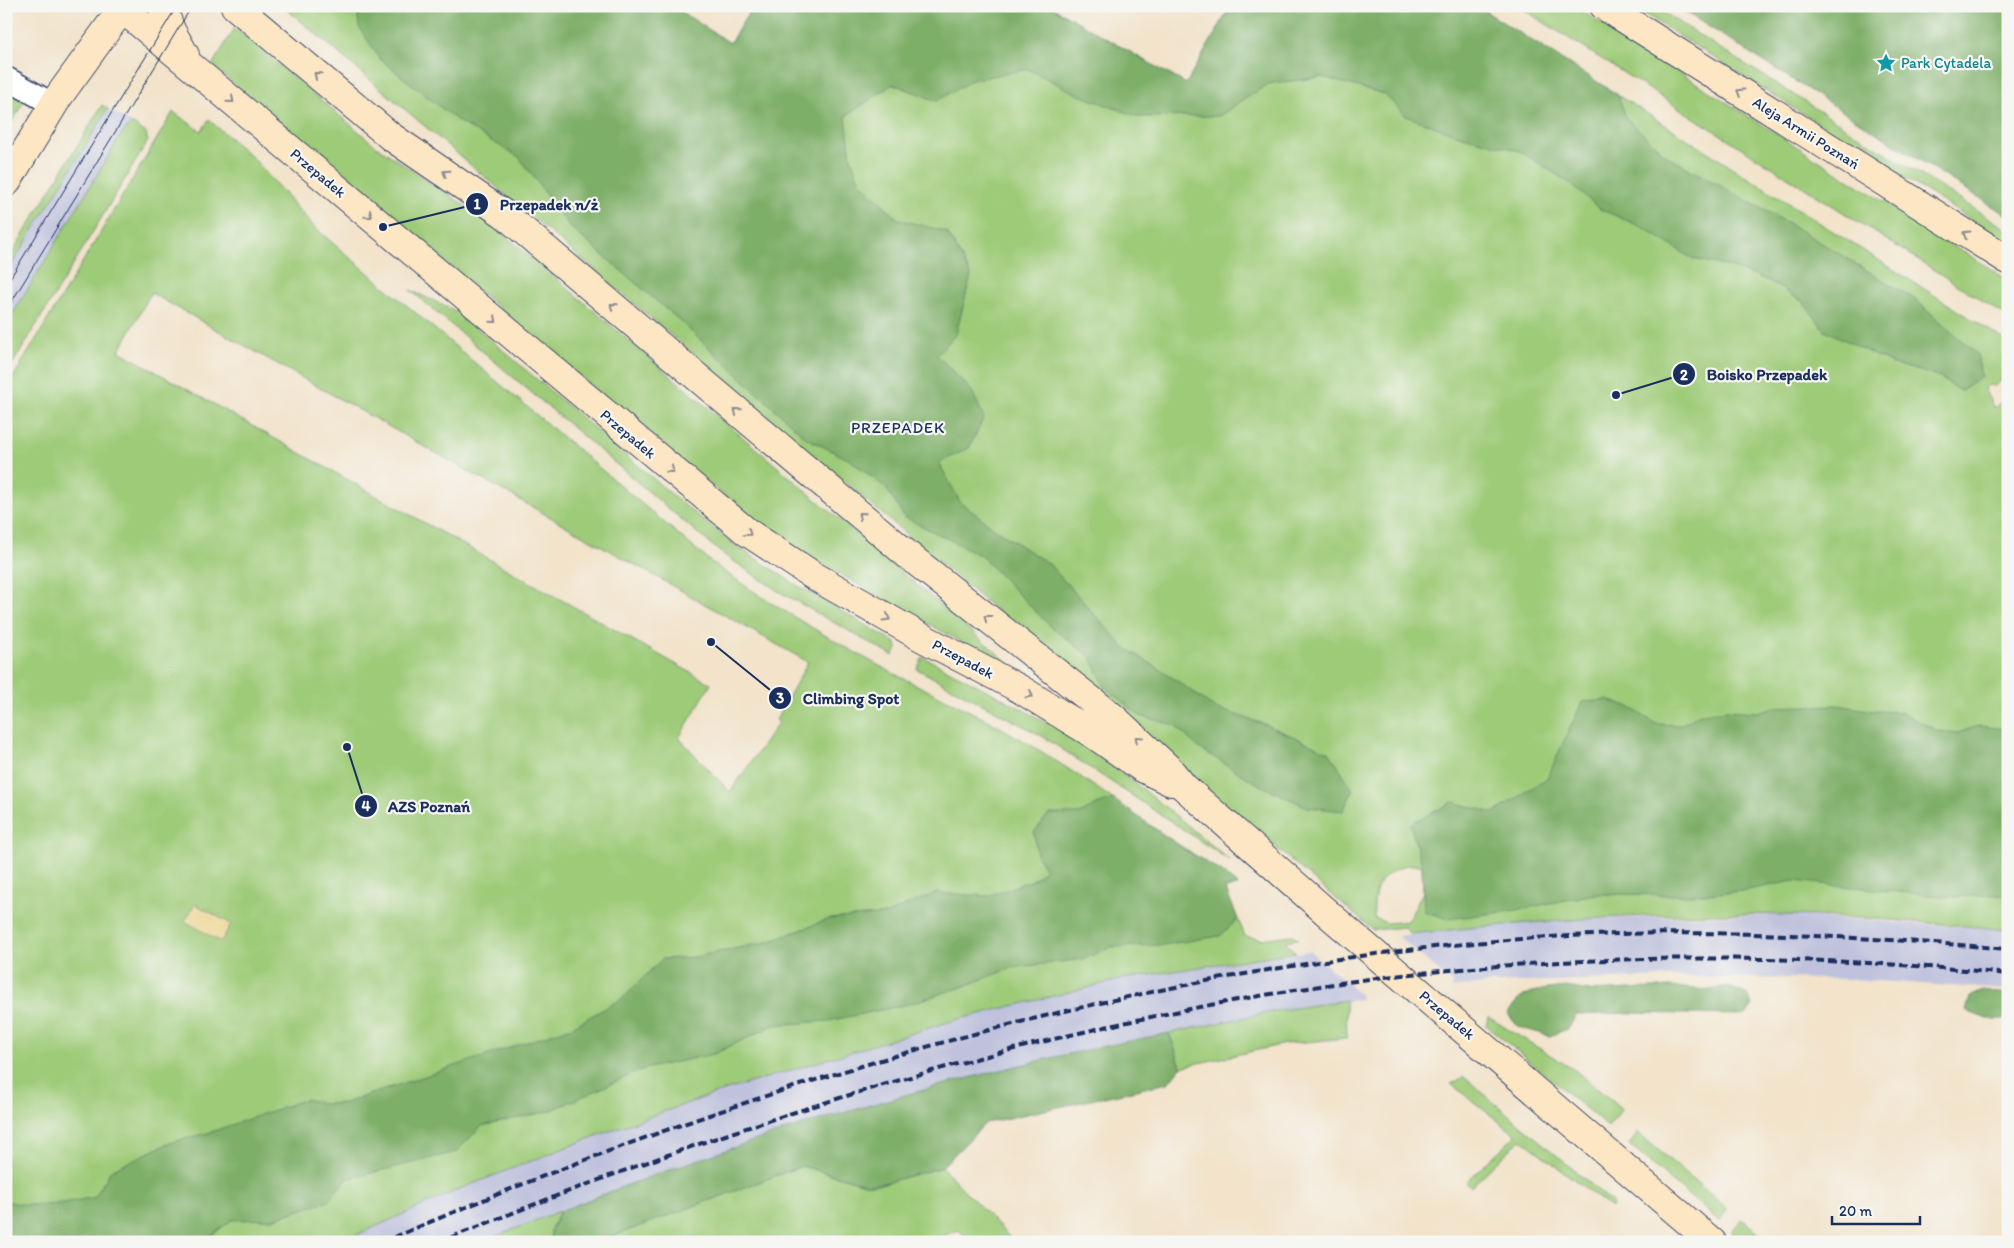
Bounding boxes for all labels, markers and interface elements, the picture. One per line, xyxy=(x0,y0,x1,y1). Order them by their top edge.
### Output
place icon: Park Cytadela xyxy=(1875,52,1897,74)
place label: Park Cytadela xyxy=(1901,54,1991,72)
one-way arrow xyxy=(314,73,323,81)
one-way arrow xyxy=(1736,89,1746,98)
street label: Aleja Armii Poznań xyxy=(1749,93,1863,173)
one-way arrow xyxy=(225,95,234,103)
street label: Przepadek xyxy=(287,145,350,202)
one-way arrow xyxy=(443,170,452,180)
callout: Przepadek n/ż xyxy=(465,188,608,219)
text: 1 xyxy=(474,195,481,213)
text: Przepadek n/ż xyxy=(500,195,599,215)
one-way arrow xyxy=(364,210,373,219)
one-way arrow xyxy=(1963,231,1972,241)
one-way arrow xyxy=(610,303,619,311)
one-way arrow xyxy=(488,315,497,324)
callout: Boisko Przepadek xyxy=(1671,359,1837,390)
text: Boisko Przepadek xyxy=(1707,365,1828,385)
text: 2 xyxy=(1680,366,1688,384)
street label: Przepadek xyxy=(597,406,660,463)
one-way arrow xyxy=(733,407,742,416)
district label: PRZEPADEK xyxy=(851,418,945,437)
one-way arrow xyxy=(666,465,675,474)
one-way arrow xyxy=(858,513,867,521)
one-way arrow xyxy=(742,527,751,535)
one-way arrow xyxy=(881,611,890,621)
one-way arrow xyxy=(984,615,993,623)
street label: Przepadek xyxy=(929,635,997,683)
callout: Climbing Spot xyxy=(768,683,909,714)
one-way arrow xyxy=(1024,688,1033,698)
text: 3 xyxy=(776,689,784,707)
text: Climbing Spot xyxy=(803,689,899,709)
one-way arrow xyxy=(1134,736,1143,745)
callout: AZS Poznań xyxy=(354,790,480,821)
text: 4 xyxy=(361,797,371,815)
text: AZS Poznań xyxy=(387,797,471,816)
street label: Przepadek xyxy=(1416,987,1479,1044)
scale bar xyxy=(1832,1193,1919,1225)
text: 20 m xyxy=(1839,1202,1873,1220)

